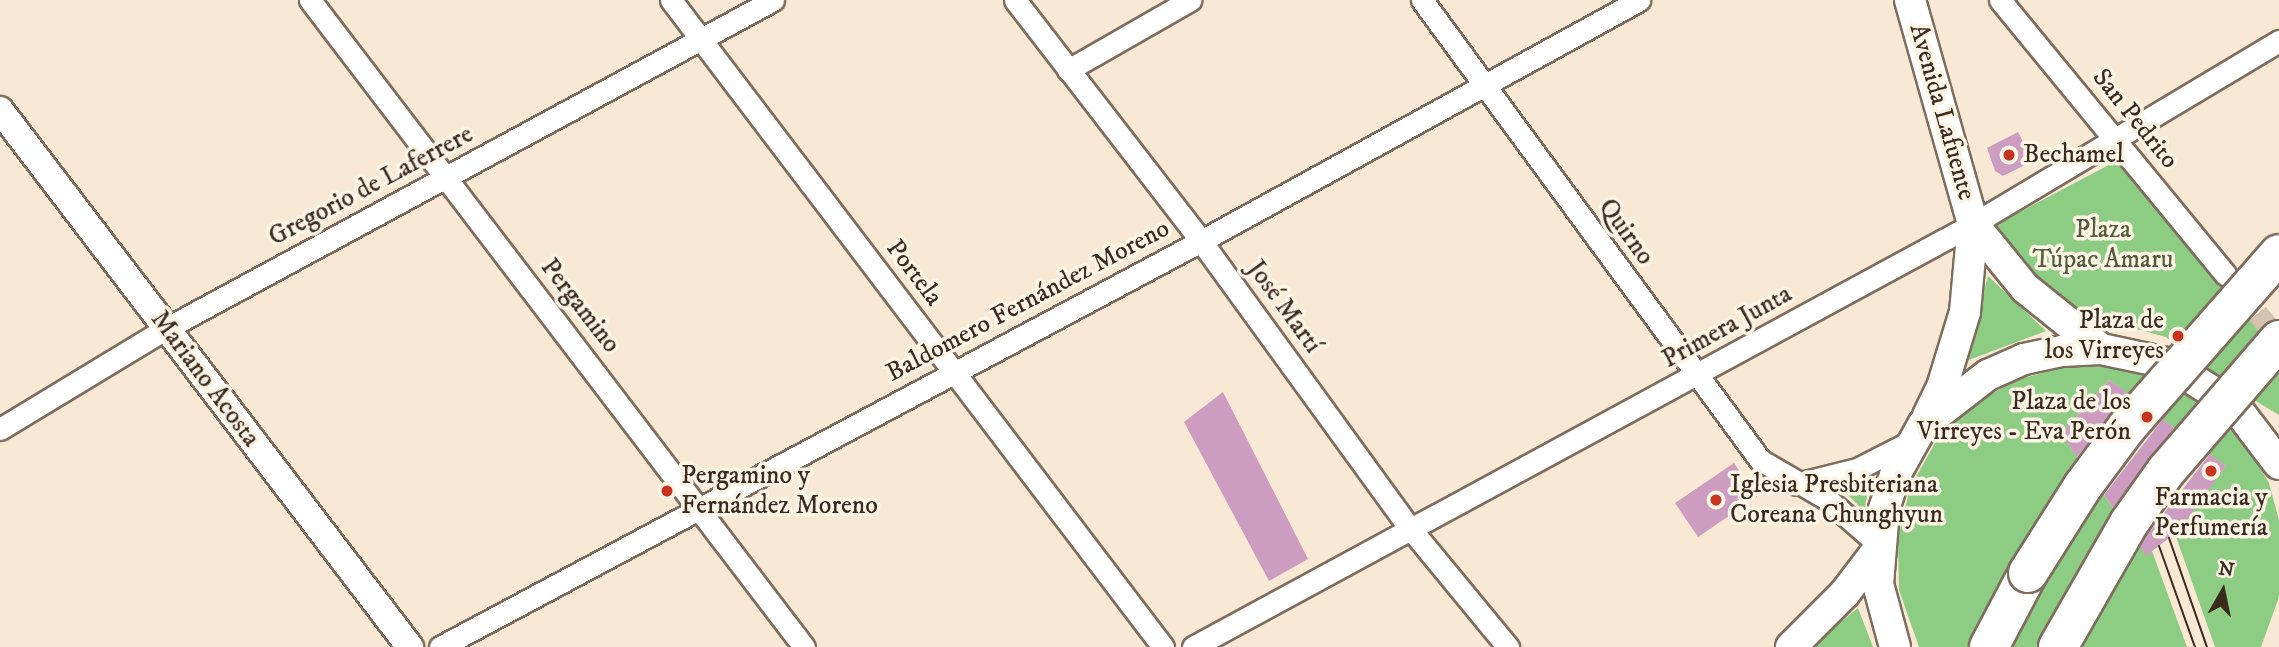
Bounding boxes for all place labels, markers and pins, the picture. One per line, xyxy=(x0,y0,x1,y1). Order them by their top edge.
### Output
place label: Bechamel xyxy=(2023,139,2124,171)
marker: Bechamel xyxy=(2001,147,2017,163)
place label: Plaza de los Virreyes xyxy=(2045,305,2164,366)
marker: Plaza de los Virreyes xyxy=(2170,328,2186,344)
place label: Plaza de los Virreyes - Eva Perón xyxy=(1917,386,2131,448)
marker: Plaza de los Virreyes - Eva Perón xyxy=(2137,407,2157,427)
place label: Pergamino y Fernández Moreno xyxy=(681,460,878,522)
marker: Farmacia y Perfumería xyxy=(2203,463,2219,479)
place label: Iglesia Presbiteriana Coreana Chunghyun xyxy=(1730,469,1943,530)
place label: Farmacia y Perfumería xyxy=(2154,482,2268,544)
marker: Pergamino y Fernández Moreno xyxy=(659,483,675,499)
marker: Iglesia Presbiteriana Coreana Chunghyun xyxy=(1708,492,1724,508)

